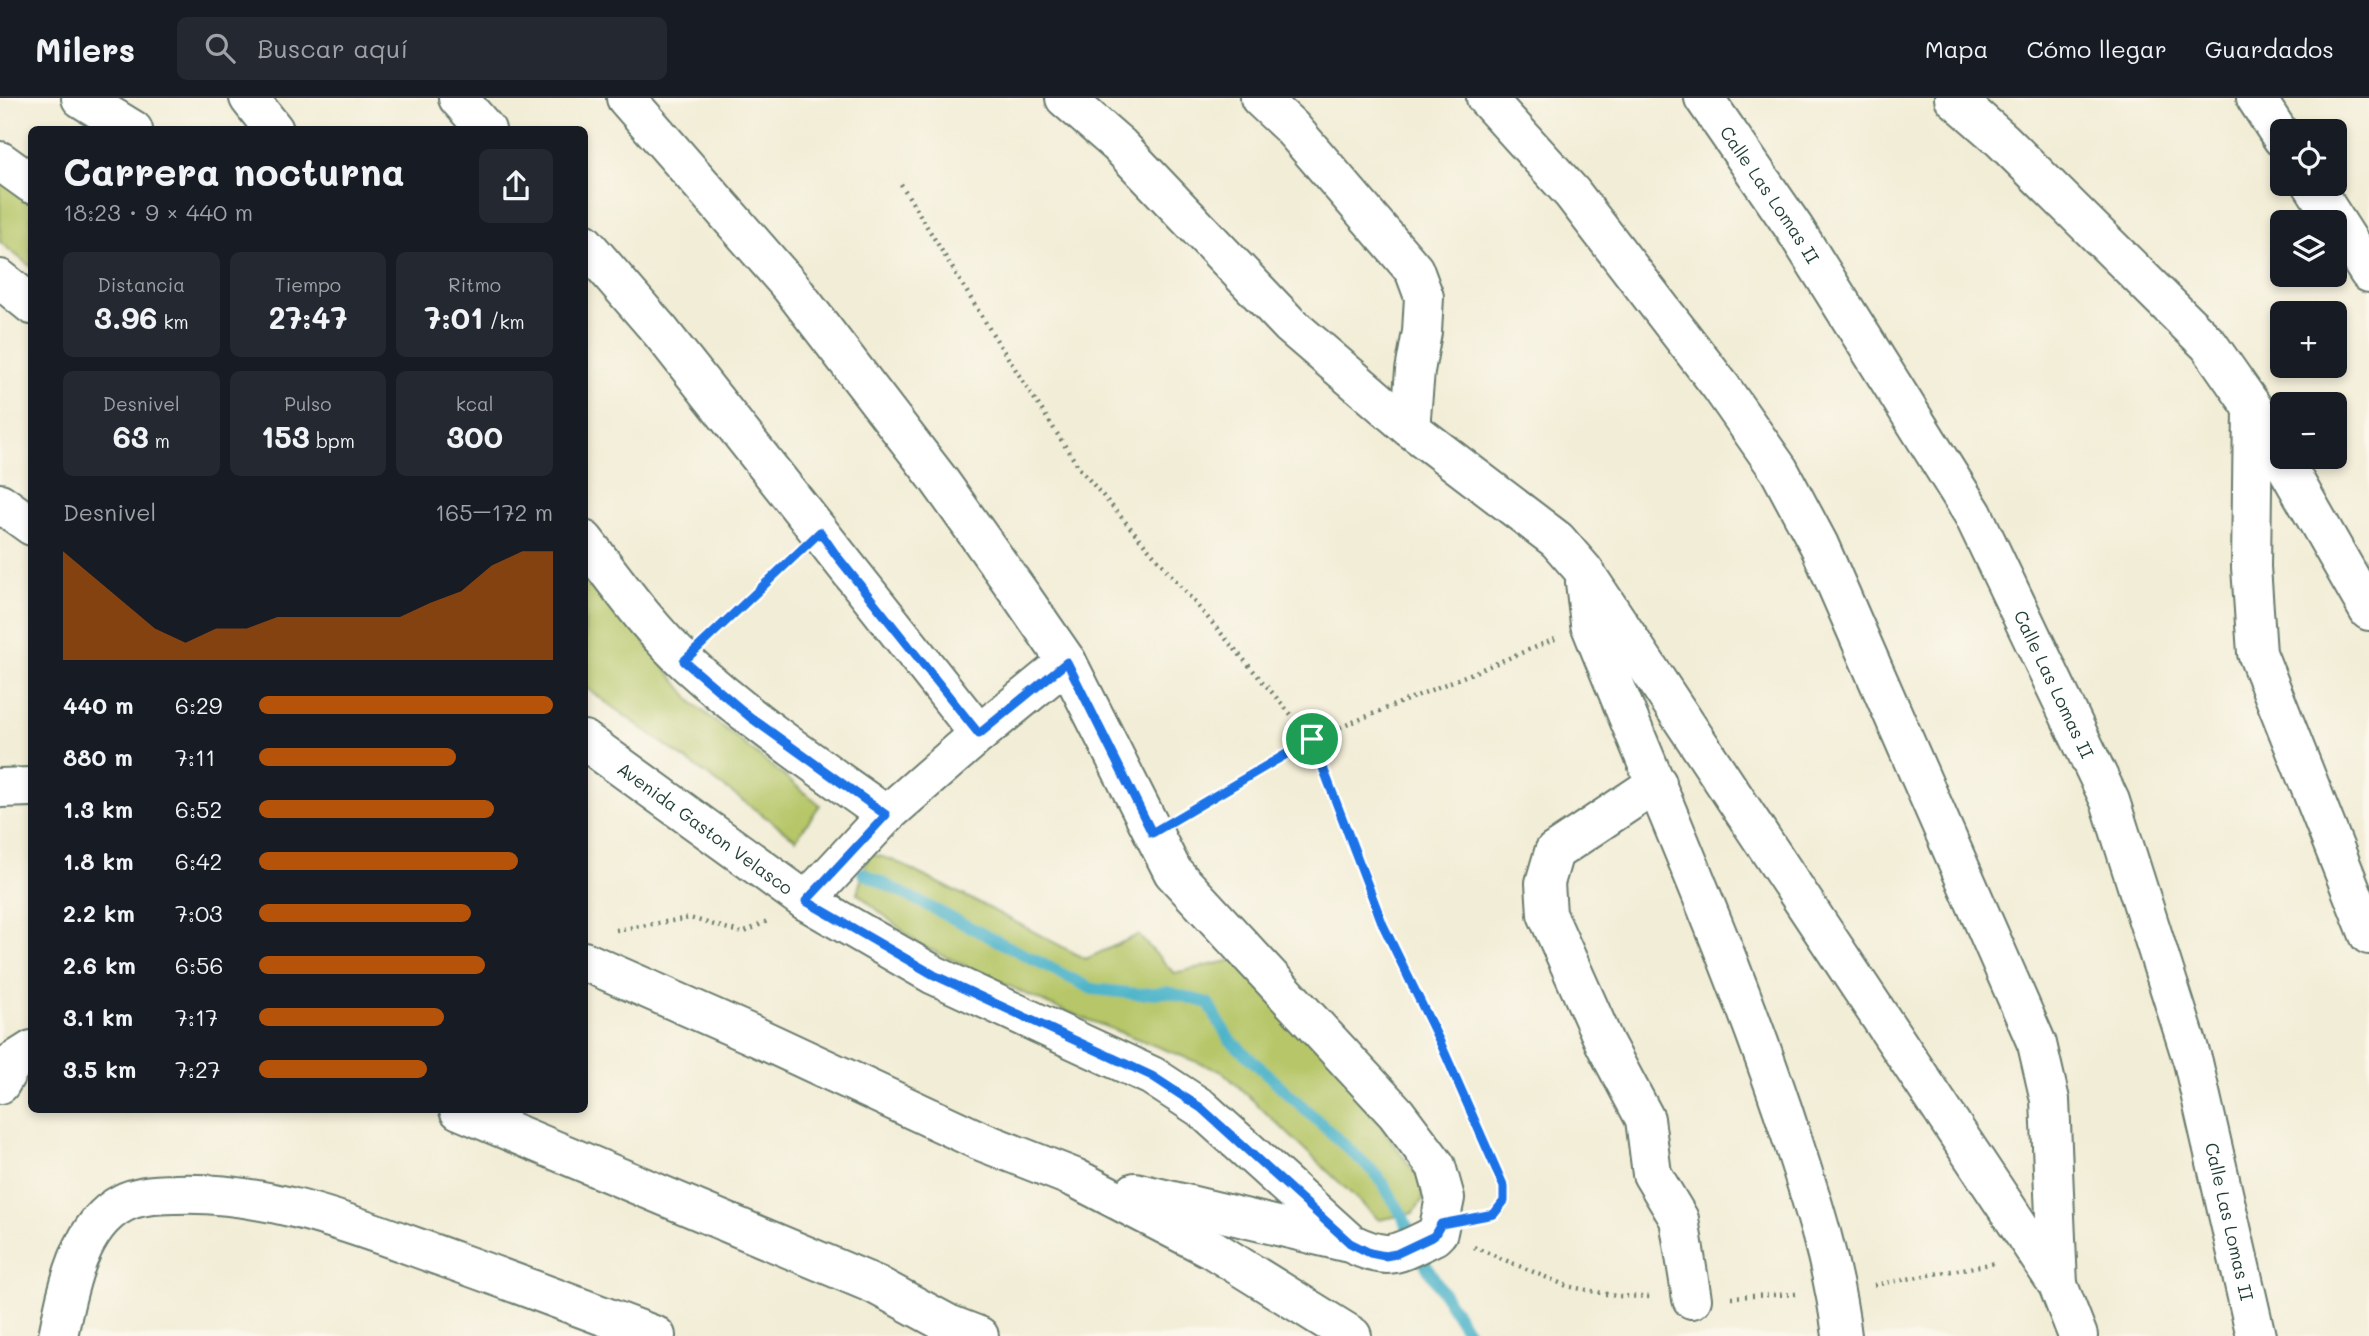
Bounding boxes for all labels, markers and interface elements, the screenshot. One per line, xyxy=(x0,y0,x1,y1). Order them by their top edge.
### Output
search box xyxy=(177,17,667,80)
text: Milers xyxy=(35,27,135,70)
icon: search xyxy=(201,29,239,67)
text: Buscar aquí xyxy=(257,31,408,65)
text: Mapa xyxy=(1925,33,1989,64)
text: Cómo llegar xyxy=(2027,33,2167,64)
text: Guardados xyxy=(2205,33,2334,64)
map controls xyxy=(2270,119,2347,469)
button: locate xyxy=(2270,119,2347,196)
street label: Calle Las Lomas II xyxy=(1715,121,1825,268)
text: Carrera nocturna xyxy=(63,146,405,196)
button: share xyxy=(479,149,553,223)
text: 18:23 · 9 × 440 m xyxy=(63,197,253,227)
button: layers xyxy=(2270,210,2347,287)
text: Distancia xyxy=(98,272,185,297)
text: Tiempo xyxy=(275,272,341,297)
text: Ritmo xyxy=(448,272,501,297)
text: 3.96 xyxy=(94,297,157,337)
text: 27:47 xyxy=(269,297,347,337)
text: 7:01 xyxy=(425,297,483,337)
button: + xyxy=(2270,301,2347,378)
text: km xyxy=(157,309,189,334)
text: /km xyxy=(483,309,525,334)
text: Desnivel xyxy=(103,391,180,416)
text: Pulso xyxy=(284,391,332,416)
text: kcal xyxy=(456,391,494,416)
button: − xyxy=(2270,392,2347,469)
text: 63 xyxy=(113,416,149,456)
text: 153 xyxy=(261,416,310,456)
text: 300 xyxy=(446,416,503,456)
text: m xyxy=(149,428,170,453)
text: bpm xyxy=(310,428,355,453)
text: Desnivel xyxy=(63,497,156,527)
text: 165–172 m xyxy=(435,497,553,527)
street label: Calle Las Lomas II xyxy=(2009,606,2100,762)
text: 440 m xyxy=(63,690,134,720)
text: 6:29 xyxy=(175,690,222,720)
pin xyxy=(1282,709,1342,769)
icon: arrive xyxy=(1293,720,1331,758)
text: 880 m xyxy=(63,742,133,772)
text: 7:11 xyxy=(175,742,215,772)
street label: Avenida Gaston Velasco xyxy=(613,756,798,900)
text: 1.3 km xyxy=(63,794,133,824)
text: 6:52 xyxy=(175,794,222,824)
text: 1.8 km xyxy=(63,846,133,876)
text: 6:42 xyxy=(175,846,222,876)
text: 2.2 km xyxy=(63,898,135,928)
text: 7:03 xyxy=(175,898,223,928)
text: 2.6 km xyxy=(63,950,136,980)
text: 6:56 xyxy=(175,950,223,980)
text: 3.1 km xyxy=(63,1002,133,1032)
text: 7:17 xyxy=(175,1002,218,1032)
text: 3.5 km xyxy=(63,1054,136,1084)
text: 7:27 xyxy=(175,1054,221,1084)
street label: Calle Las Lomas II xyxy=(2200,1140,2259,1303)

